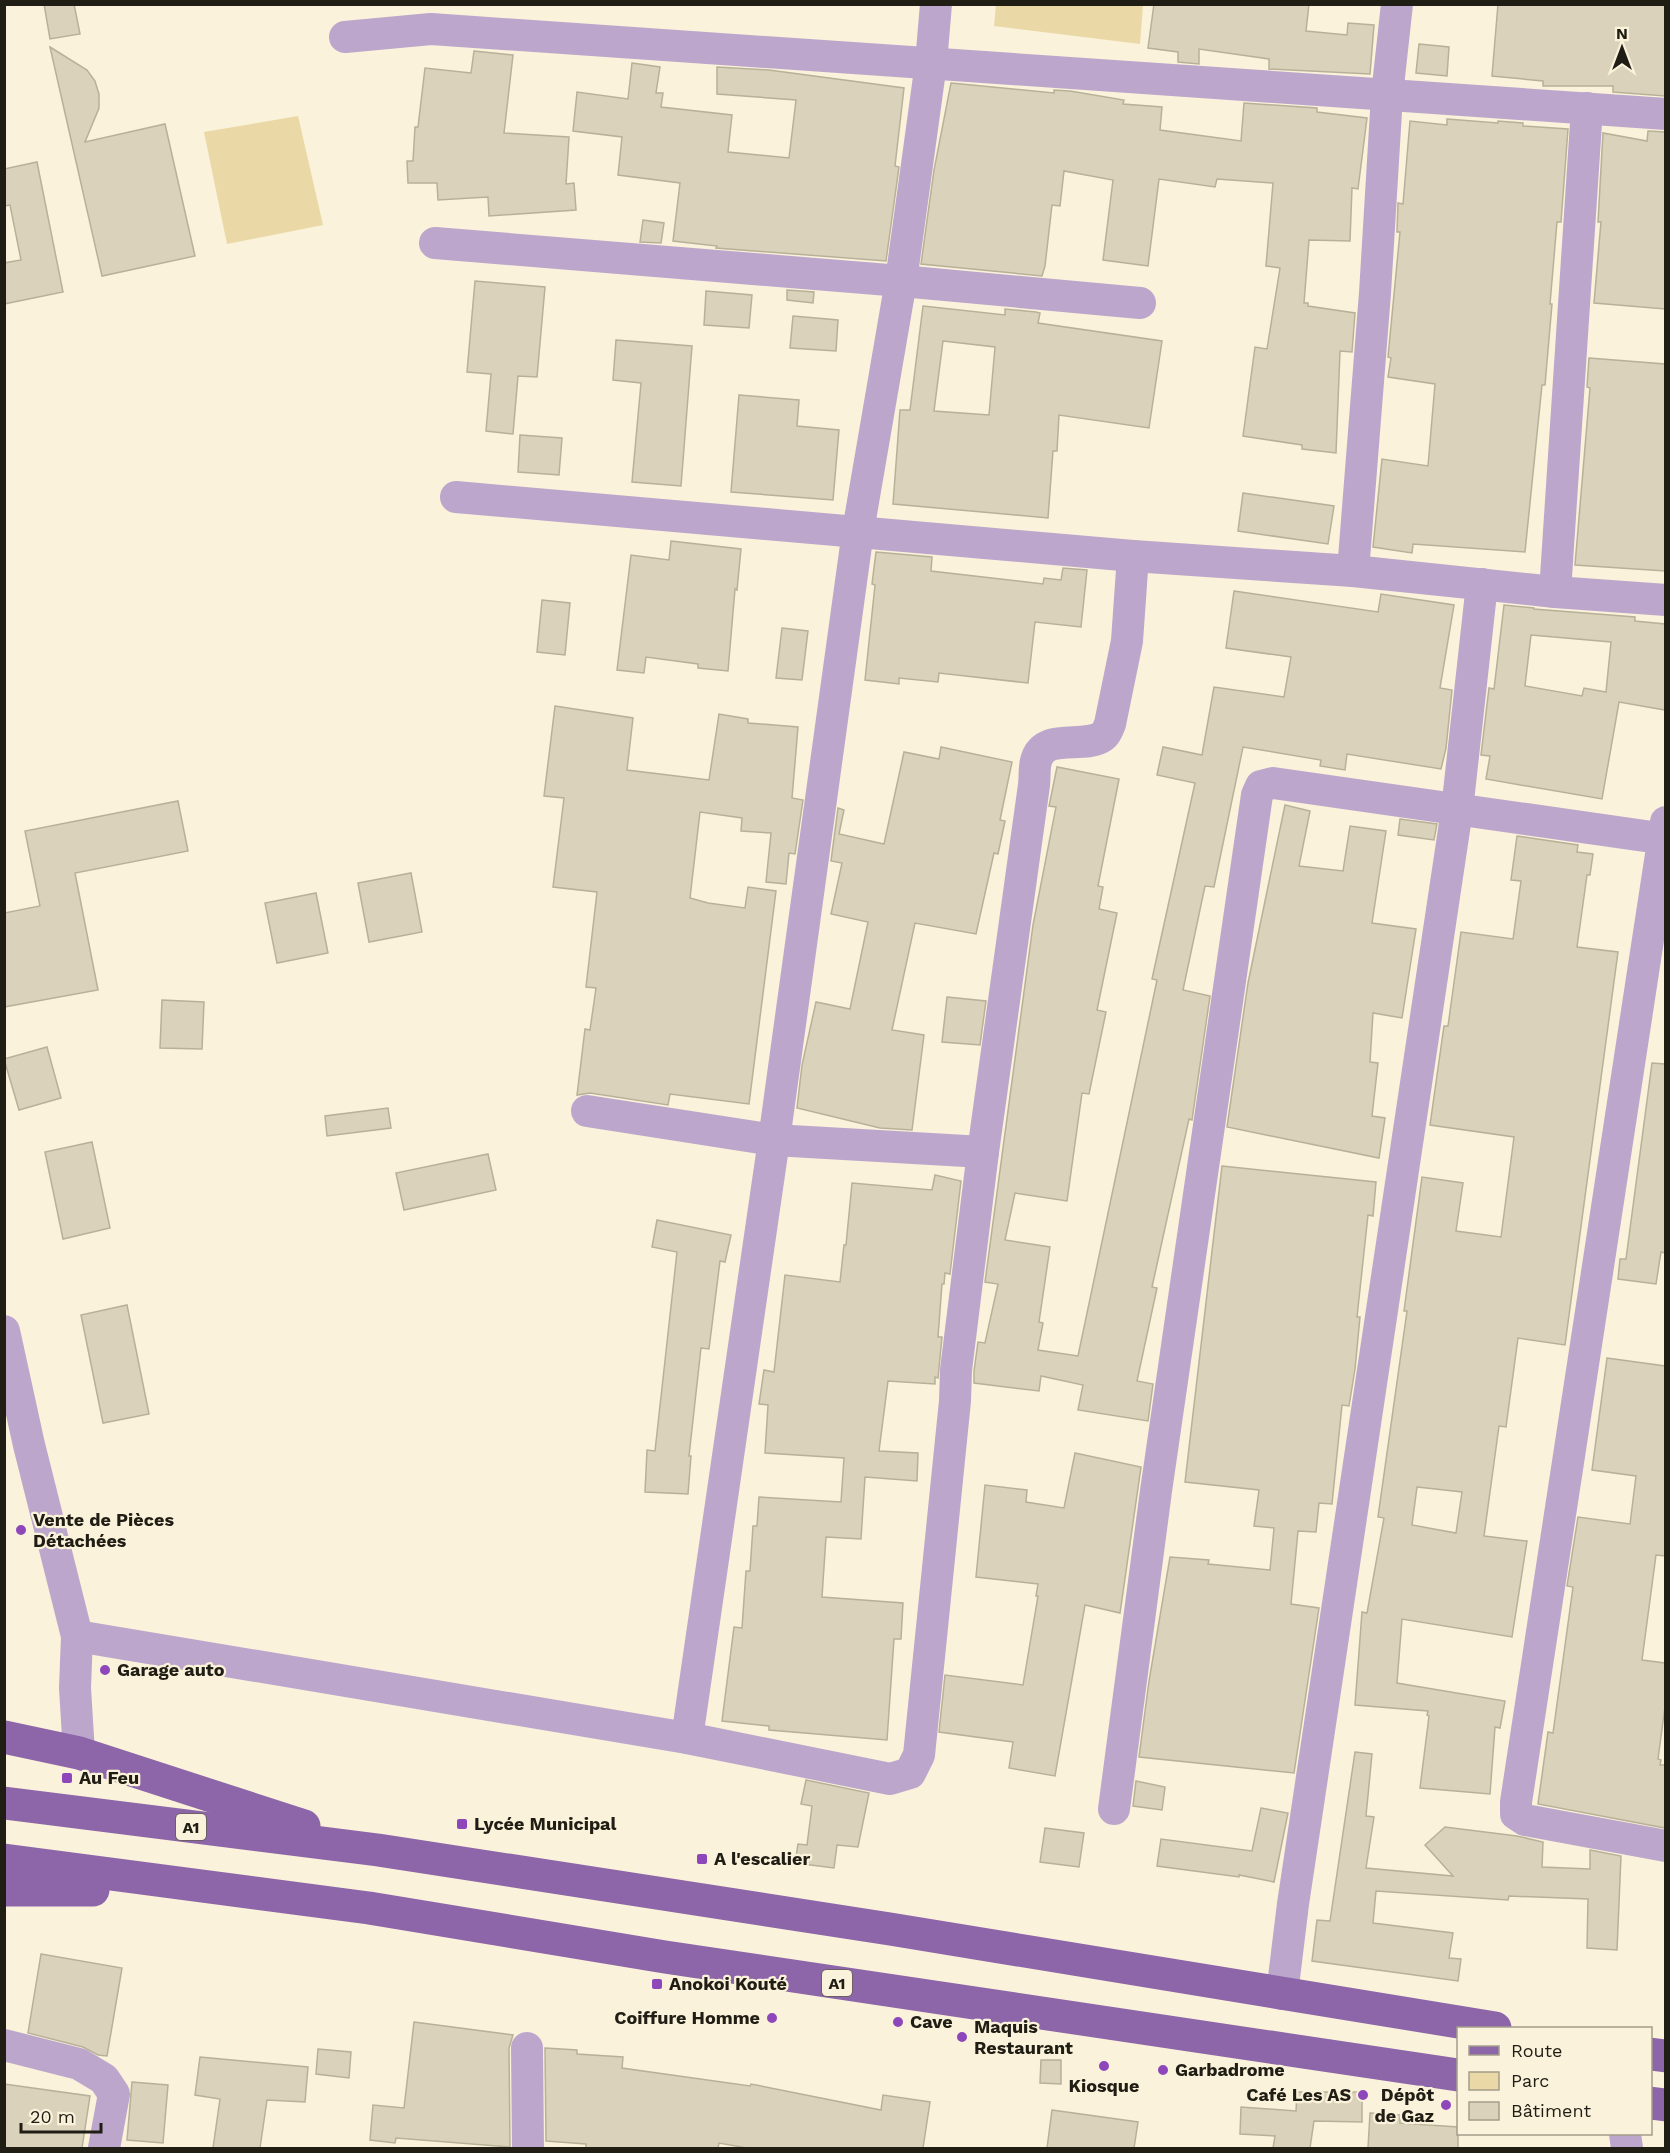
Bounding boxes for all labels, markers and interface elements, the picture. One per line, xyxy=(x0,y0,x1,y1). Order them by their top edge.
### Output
north arrow xyxy=(1592,18,1652,78)
text: N xyxy=(1616,24,1628,43)
place label: Vente de Pièces Détachées xyxy=(33,1509,174,1551)
marker: Vente de Pièces Détachées xyxy=(14,1523,28,1537)
place label: Garage auto xyxy=(117,1659,225,1680)
marker: Garage auto xyxy=(98,1663,112,1677)
place label: Au Feu xyxy=(79,1767,139,1788)
marker: Au Feu xyxy=(60,1771,74,1785)
place label: Lycée Municipal xyxy=(474,1813,617,1834)
road number: A1 xyxy=(176,1814,206,1840)
marker: Lycée Municipal xyxy=(455,1817,469,1831)
place label: A l'escalier xyxy=(714,1848,810,1869)
marker: A l'escalier xyxy=(695,1852,709,1866)
road number: A1 xyxy=(822,1970,852,1996)
place label: Anokoi Kouté xyxy=(669,1973,787,1994)
marker: Anokoi Kouté xyxy=(650,1977,664,1991)
place label: Coiffure Homme xyxy=(614,2007,760,2028)
marker: Coiffure Homme xyxy=(765,2011,779,2025)
place label: Cave xyxy=(910,2011,953,2032)
marker: Cave xyxy=(891,2015,905,2029)
place label: Maquis Restaurant xyxy=(974,2016,1073,2058)
legend xyxy=(1457,2027,1652,2135)
marker: Maquis Restaurant xyxy=(955,2030,969,2044)
text: Route xyxy=(1511,2040,1563,2061)
marker: Kiosque xyxy=(1097,2059,1111,2073)
place label: Garbadrome xyxy=(1175,2059,1285,2080)
marker: Garbadrome xyxy=(1156,2063,1170,2077)
text: Parc xyxy=(1511,2070,1549,2091)
place label: Kiosque xyxy=(1069,2075,1139,2096)
place label: Café Les AS xyxy=(1246,2084,1351,2105)
place label: Dépôt de Gaz xyxy=(1374,2084,1434,2126)
marker: Café Les AS xyxy=(1356,2088,1370,2102)
scale bar xyxy=(21,2096,100,2134)
marker: Dépôt de Gaz xyxy=(1439,2098,1453,2112)
text: Bâtiment xyxy=(1511,2100,1591,2121)
text: 20 m xyxy=(30,2106,75,2127)

